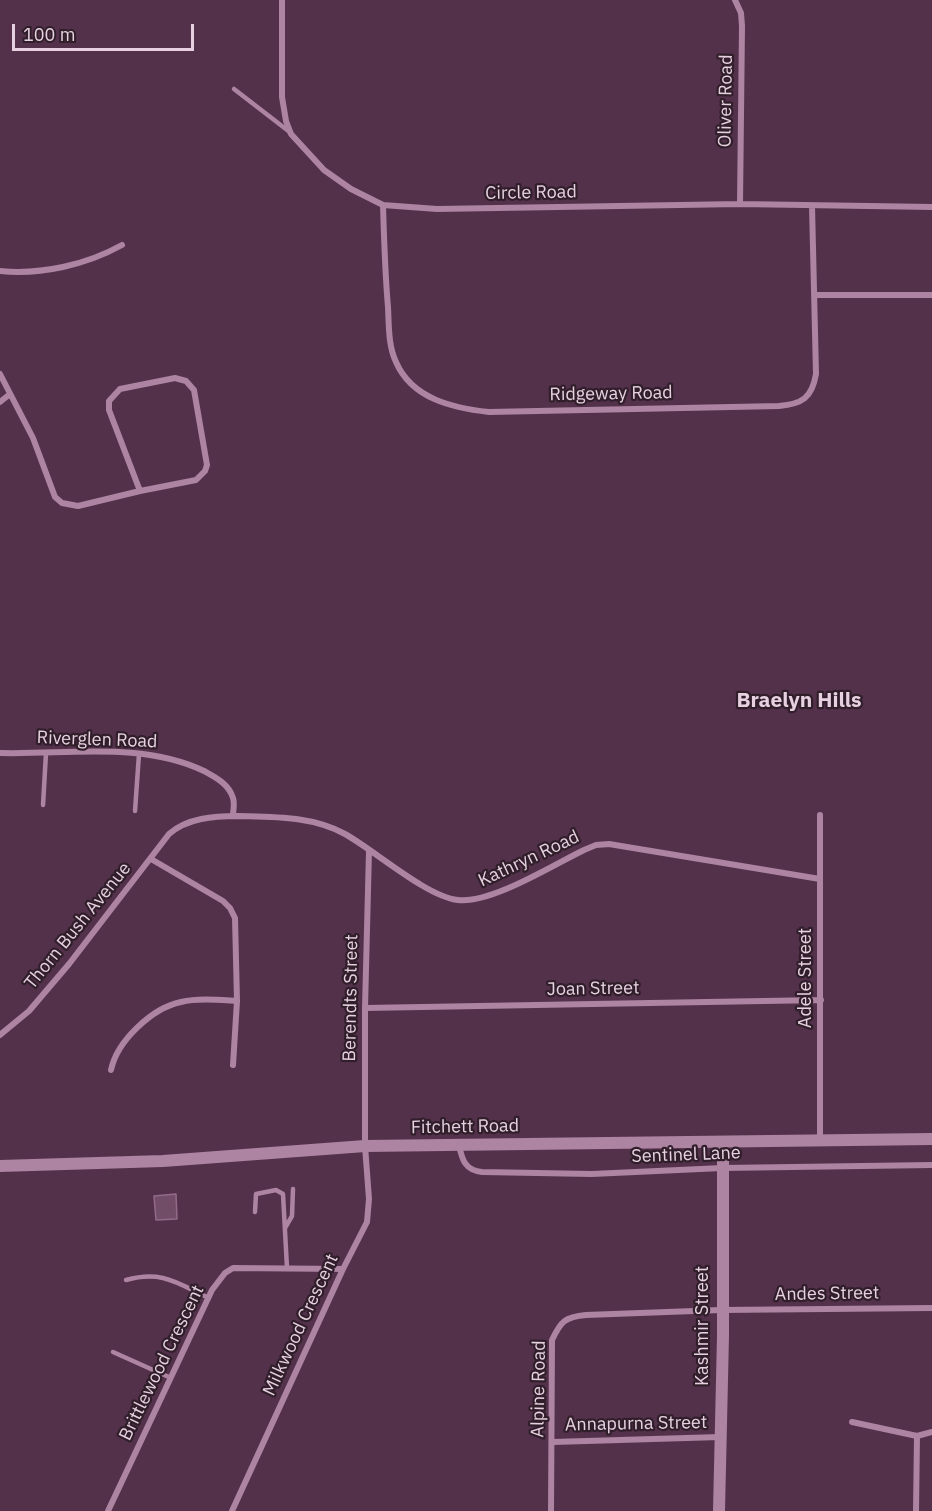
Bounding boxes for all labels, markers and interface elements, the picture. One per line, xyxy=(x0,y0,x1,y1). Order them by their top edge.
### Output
scale bar xyxy=(15,12,196,50)
text: 100 m xyxy=(23,23,75,46)
street label: Oliver Road xyxy=(714,54,738,148)
street label: Circle Road xyxy=(485,181,577,205)
street label: Ridgeway Road xyxy=(549,382,673,406)
district label: Braelyn Hills xyxy=(736,688,862,714)
street label: Riverglen Road xyxy=(36,727,158,753)
street label: Kathryn Road xyxy=(475,826,583,892)
street label: Thorn Bush Avenue xyxy=(20,858,136,994)
street label: Adele Street xyxy=(795,928,817,1028)
street label: Berendts Street xyxy=(339,934,363,1062)
street label: Joan Street xyxy=(546,977,640,1001)
street label: Fitchett Road xyxy=(411,1115,519,1139)
street label: Sentinel Lane xyxy=(631,1142,741,1168)
street label: Milkwood Crescent xyxy=(259,1251,343,1399)
street label: Kashmir Street xyxy=(692,1266,714,1386)
street label: Brittlewood Crescent xyxy=(115,1282,209,1444)
street label: Andes Street xyxy=(775,1282,879,1306)
street label: Alpine Road xyxy=(527,1340,551,1438)
street label: Annapurna Street xyxy=(565,1412,707,1436)

